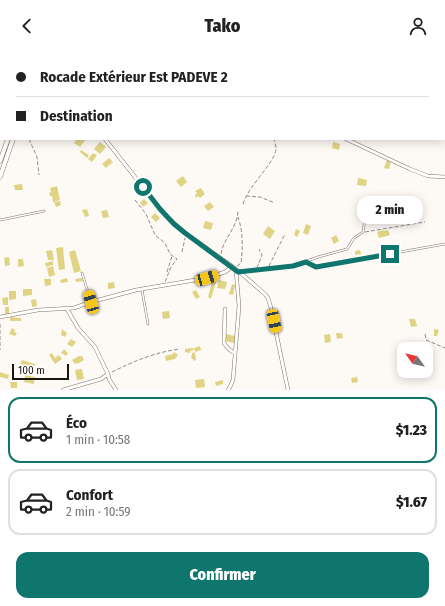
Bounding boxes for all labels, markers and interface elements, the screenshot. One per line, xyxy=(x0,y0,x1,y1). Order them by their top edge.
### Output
icon: back xyxy=(16,15,38,37)
text: Tako xyxy=(205,15,240,37)
icon: person xyxy=(407,15,429,37)
text: Rocade Extérieur Est PADEVE 2 xyxy=(40,68,228,86)
text: Destination xyxy=(40,107,113,125)
route start xyxy=(134,178,152,196)
callout: 2 min xyxy=(357,196,423,224)
text: 2 min xyxy=(376,202,404,217)
route end xyxy=(381,245,399,263)
car xyxy=(194,269,220,287)
car xyxy=(82,289,100,315)
car xyxy=(266,308,282,334)
north arrow xyxy=(397,342,433,378)
map controls xyxy=(397,342,433,378)
scale bar xyxy=(12,362,69,381)
text: 100 m xyxy=(18,364,45,377)
icon: car xyxy=(18,412,54,448)
text: Éco xyxy=(66,414,87,432)
text: $1.23 xyxy=(396,421,427,439)
text: 1 min · 10:58 xyxy=(66,432,130,447)
icon: car xyxy=(18,484,54,520)
text: Confort xyxy=(66,486,113,504)
text: $1.67 xyxy=(396,493,427,511)
text: 2 min · 10:59 xyxy=(66,504,131,519)
button: Confirmer xyxy=(16,552,429,598)

